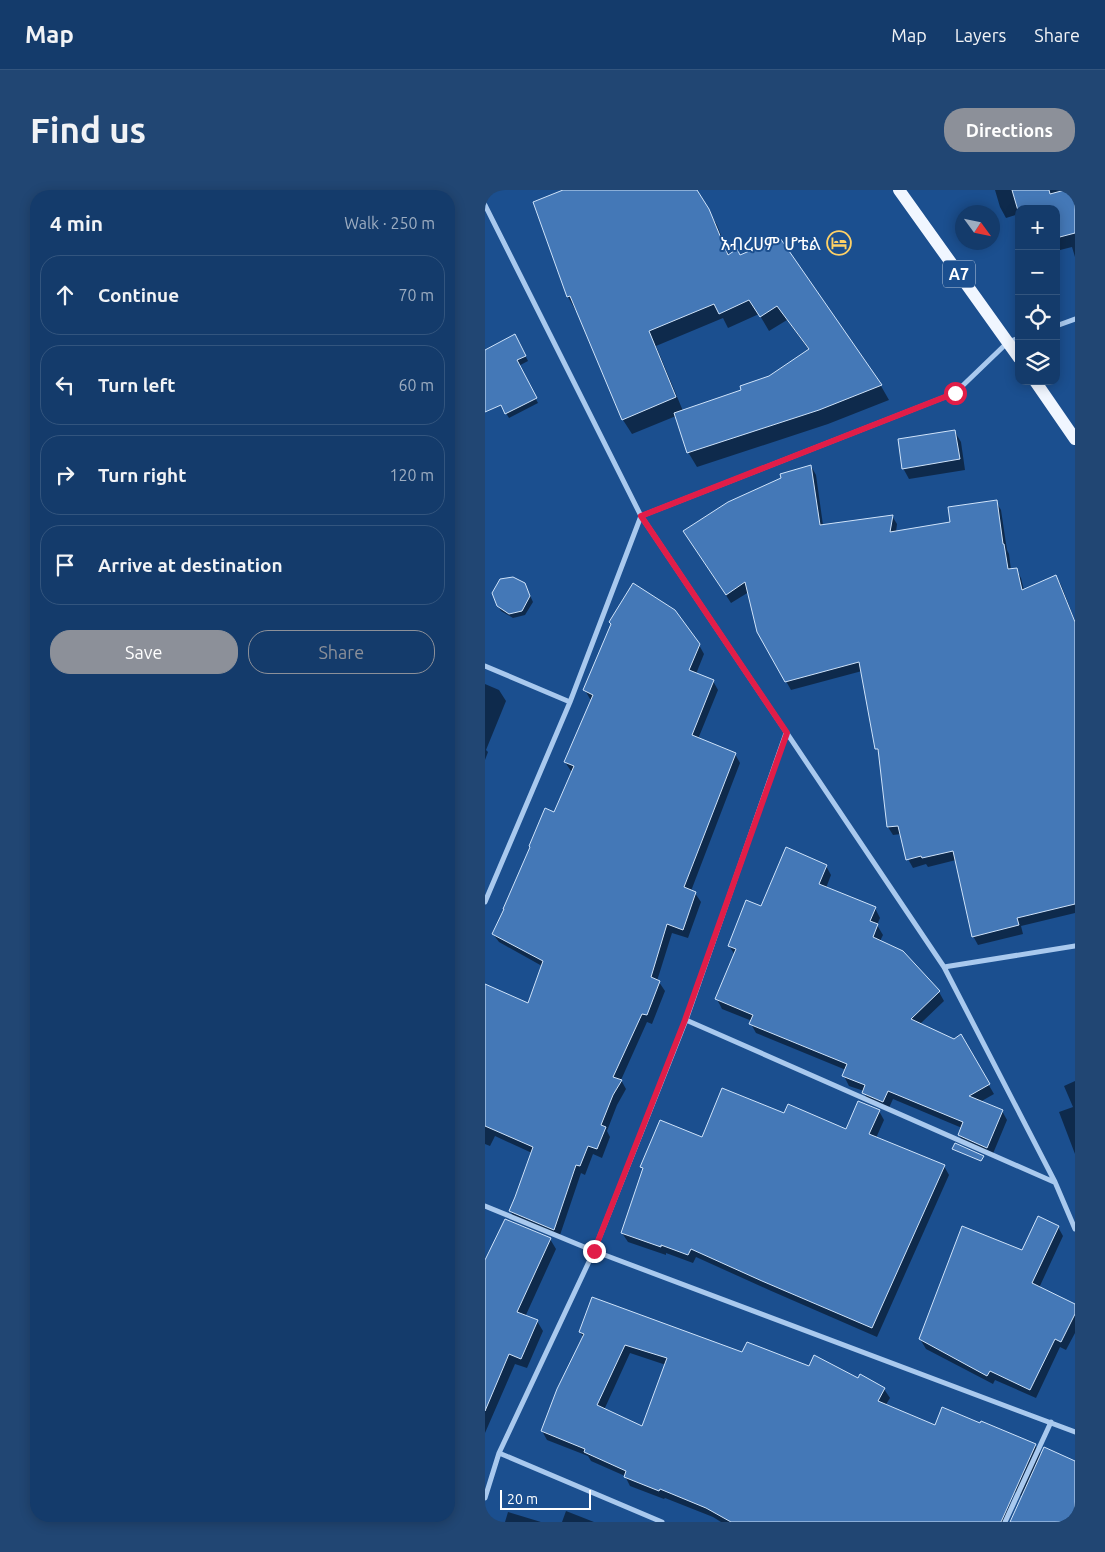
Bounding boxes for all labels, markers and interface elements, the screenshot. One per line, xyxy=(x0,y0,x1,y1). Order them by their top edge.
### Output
text: Map xyxy=(25,21,74,48)
text: Map xyxy=(891,25,927,45)
text: Layers xyxy=(955,25,1006,45)
text: Share xyxy=(1034,25,1080,45)
button: Directions xyxy=(944,108,1075,152)
text: Find us xyxy=(30,110,146,150)
north arrow xyxy=(955,205,1000,250)
map controls xyxy=(1015,205,1060,385)
button: + xyxy=(1015,205,1060,250)
text: 4 min xyxy=(50,211,103,235)
text: Walk · 250 m xyxy=(344,214,435,232)
hotel icon: አብረሀም ሆቴል xyxy=(826,230,852,256)
place label: አብረሀም ሆቴል xyxy=(720,233,821,253)
button: − xyxy=(1015,250,1060,295)
road number: A7 xyxy=(943,260,975,288)
icon: ahead xyxy=(51,281,79,309)
text: Continue xyxy=(98,284,179,306)
text: 70 m xyxy=(398,286,434,304)
button: locate xyxy=(1015,295,1060,340)
button: layers xyxy=(1015,340,1060,385)
icon: left xyxy=(51,371,79,399)
text: Turn left xyxy=(98,374,176,396)
text: 60 m xyxy=(398,376,434,394)
route start xyxy=(944,382,967,405)
icon: right xyxy=(51,461,79,489)
text: Turn right xyxy=(98,464,186,486)
text: 120 m xyxy=(389,466,434,484)
icon: arrive xyxy=(51,551,79,579)
text: Arrive at destination xyxy=(98,554,283,576)
button: Save xyxy=(50,630,238,674)
button: Share xyxy=(248,630,435,674)
route end xyxy=(583,1240,606,1263)
scale bar xyxy=(500,1487,591,1510)
text: 20 m xyxy=(507,1491,538,1507)

